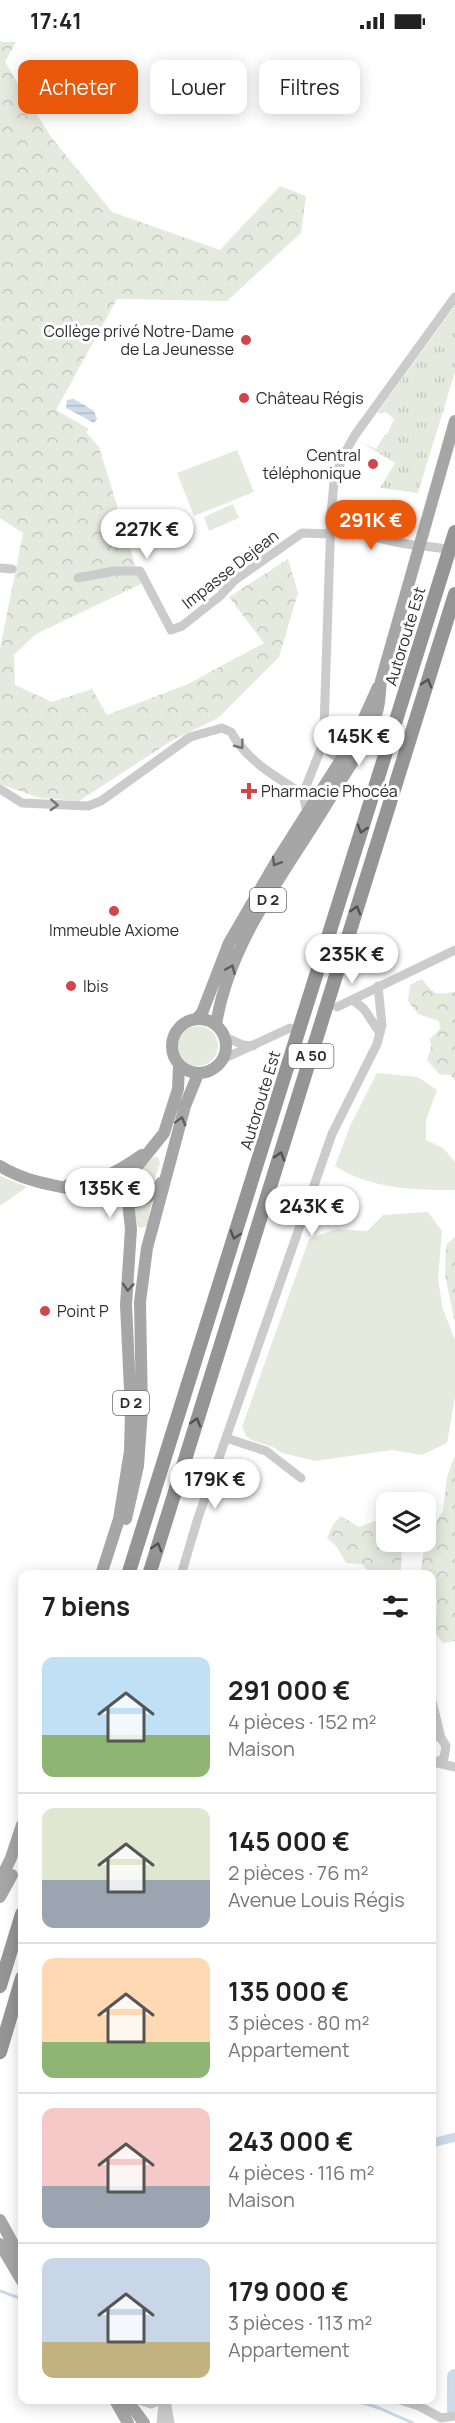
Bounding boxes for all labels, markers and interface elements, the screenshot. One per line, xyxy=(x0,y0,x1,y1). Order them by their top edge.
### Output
text: 17:41 xyxy=(30,6,82,36)
chip: Acheter xyxy=(18,60,138,114)
chip: Louer xyxy=(150,60,247,114)
chip: Filtres xyxy=(259,60,360,114)
place label: Collège privé Notre-Dame de La Jeunesse xyxy=(44,320,234,360)
marker: Collège privé Notre-Dame de La Jeunesse xyxy=(239,333,253,347)
place label: Château Régis xyxy=(256,387,364,409)
marker: Château Régis xyxy=(237,391,251,405)
place label: Central téléphonique xyxy=(262,444,361,484)
marker: Central téléphonique xyxy=(366,457,380,471)
pin: 291K € xyxy=(322,500,420,551)
text: 291K € xyxy=(339,506,403,533)
pin: 227K € xyxy=(98,509,196,560)
text: 227K € xyxy=(115,515,179,542)
street label: Impasse Dejean xyxy=(177,524,283,614)
street label: Autoroute Est xyxy=(380,584,430,688)
one-way arrow xyxy=(420,679,432,689)
pin: 145K € xyxy=(310,716,408,767)
text: 145K € xyxy=(328,722,390,749)
one-way arrow xyxy=(232,738,243,749)
place label: Pharmacie Phocéa xyxy=(261,780,398,802)
marker: Pharmacie Phocéa xyxy=(242,784,256,798)
one-way arrow xyxy=(50,799,59,812)
one-way arrow xyxy=(357,823,369,834)
one-way arrow xyxy=(272,856,283,866)
road number: D 2 xyxy=(250,888,286,912)
marker: Immeuble Axiome xyxy=(107,904,121,918)
one-way arrow xyxy=(349,905,362,916)
place label: Immeuble Axiome xyxy=(49,919,179,941)
pin: 235K € xyxy=(303,934,401,985)
text: 235K € xyxy=(319,940,385,967)
one-way arrow xyxy=(224,964,236,975)
place label: Ibis xyxy=(83,975,108,997)
marker: Ibis xyxy=(64,979,78,993)
road number: A 50 xyxy=(288,1044,334,1068)
street label: Autoroute Est xyxy=(235,1048,285,1152)
one-way arrow xyxy=(174,1116,186,1127)
one-way arrow xyxy=(272,1151,285,1162)
pin: 135K € xyxy=(61,1168,159,1219)
text: 135K € xyxy=(79,1174,141,1201)
pin: 243K € xyxy=(263,1186,361,1237)
text: 243K € xyxy=(279,1192,345,1219)
one-way arrow xyxy=(230,1229,242,1240)
one-way arrow xyxy=(121,1282,134,1291)
place label: Point P xyxy=(57,1300,109,1322)
marker: Point P xyxy=(38,1304,52,1318)
road number: D 2 xyxy=(113,1391,149,1415)
one-way arrow xyxy=(189,1417,201,1428)
pin: 179K € xyxy=(166,1459,264,1510)
text: 179K € xyxy=(184,1465,246,1492)
map controls xyxy=(376,1492,436,1552)
button: layers xyxy=(376,1492,436,1552)
one-way arrow xyxy=(150,1542,163,1553)
text: 7 biens xyxy=(42,1588,130,1624)
icon: filters xyxy=(379,1590,412,1623)
text: 291 000 € xyxy=(228,1672,351,1708)
icon: home xyxy=(90,1681,162,1753)
text: 4 pièces · 152 m² xyxy=(228,1708,377,1735)
text: Maison xyxy=(228,1735,295,1762)
text: 145 000 € xyxy=(228,1823,350,1859)
icon: home xyxy=(90,1832,162,1904)
text: 2 pièces · 76 m² xyxy=(228,1859,369,1886)
text: Avenue Louis Régis xyxy=(228,1886,405,1913)
text: 135 000 € xyxy=(228,1973,349,2009)
icon: home xyxy=(90,1982,162,2054)
text: 3 pièces · 80 m² xyxy=(228,2009,370,2036)
text: Appartement xyxy=(228,2036,350,2063)
text: 243 000 € xyxy=(228,2123,353,2159)
icon: home xyxy=(90,2132,162,2204)
text: 4 pièces · 116 m² xyxy=(228,2159,374,2186)
text: Maison xyxy=(228,2186,295,2213)
text: 179 000 € xyxy=(228,2273,349,2309)
icon: home xyxy=(90,2282,162,2354)
text: 3 pièces · 113 m² xyxy=(228,2309,372,2336)
text: Appartement xyxy=(228,2336,350,2363)

